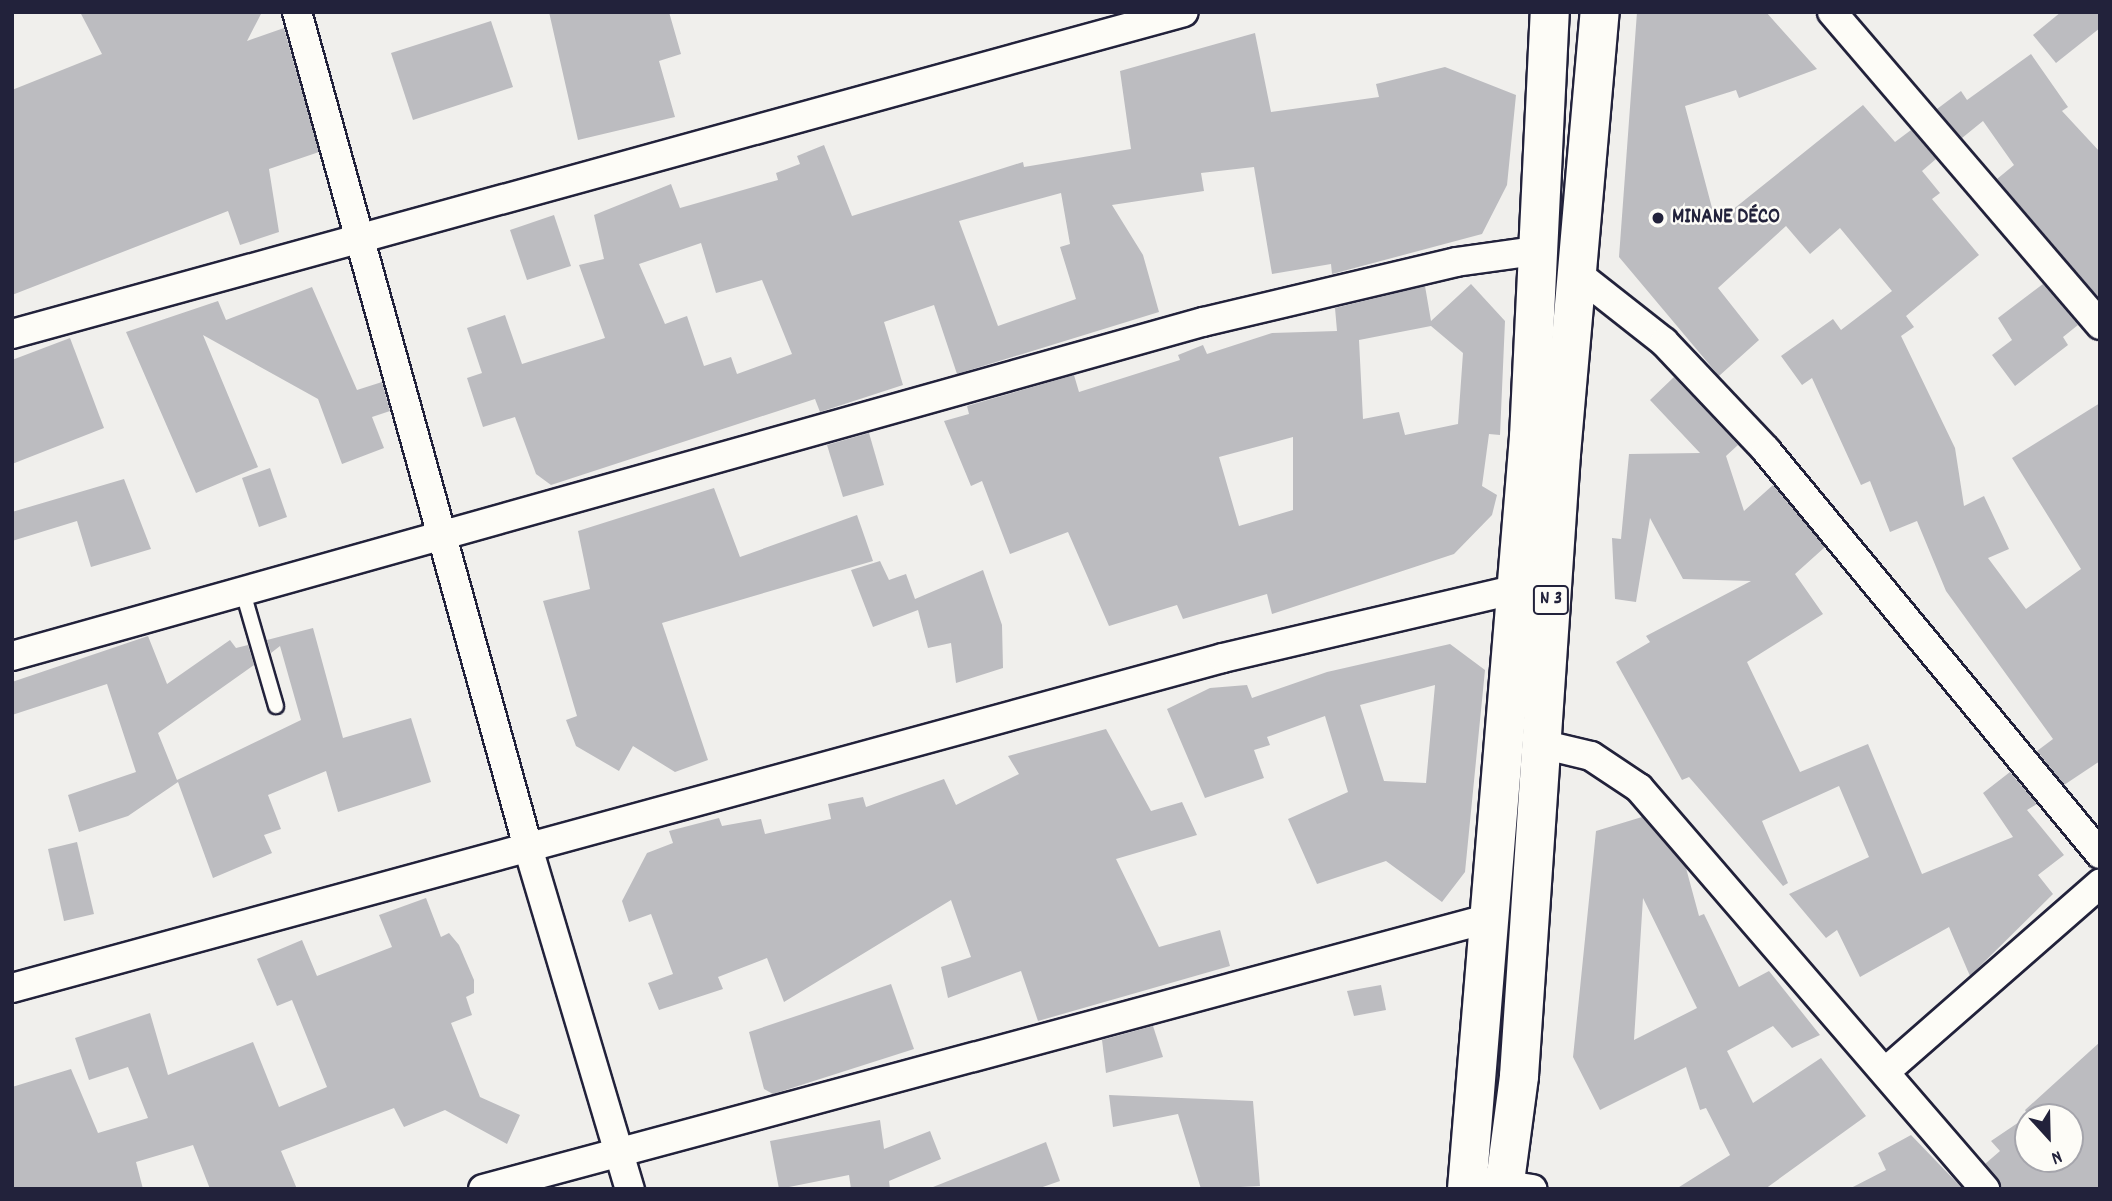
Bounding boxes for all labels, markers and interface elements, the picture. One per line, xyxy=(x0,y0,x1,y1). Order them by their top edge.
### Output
place label: MINANE DÉCO xyxy=(1672,205,1780,231)
marker: MINANE DÉCO xyxy=(1650,210,1666,226)
road number: N 3 xyxy=(1532,584,1570,615)
north arrow xyxy=(2014,1103,2084,1173)
text: N xyxy=(2047,1142,2066,1170)

